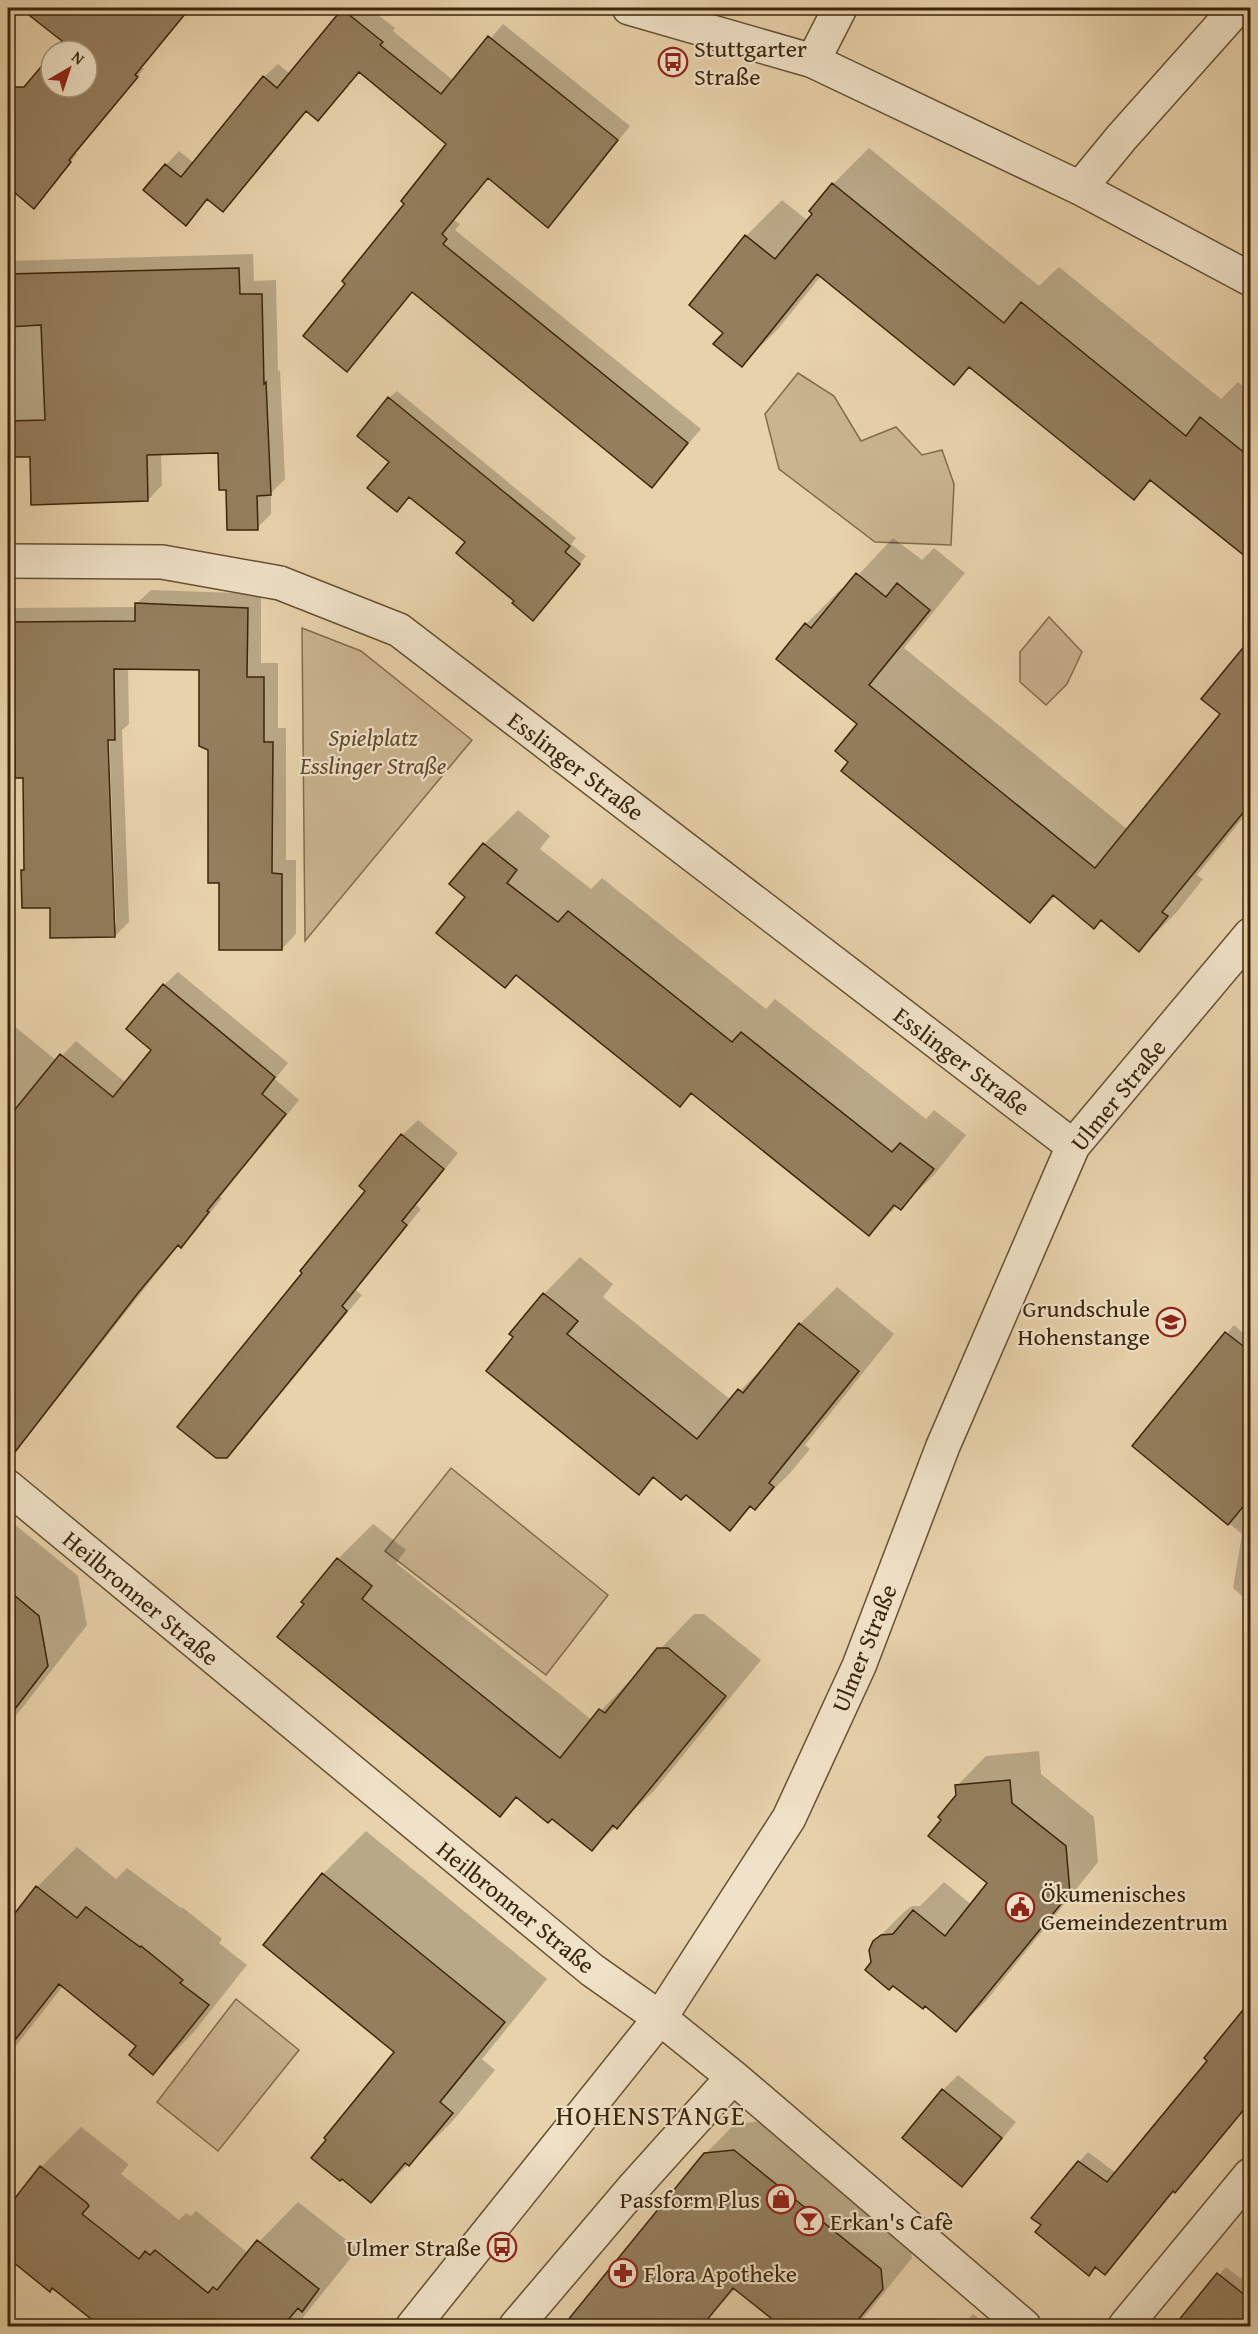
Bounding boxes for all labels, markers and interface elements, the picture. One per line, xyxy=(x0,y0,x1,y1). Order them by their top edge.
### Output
place label: Stuttgarter Straße xyxy=(694,31,807,94)
north arrow xyxy=(39,39,99,99)
text: N xyxy=(67,45,90,70)
bus stop icon: Stuttgarter Straße xyxy=(657,46,689,78)
street label: Esslinger Straße xyxy=(500,703,652,829)
park label: Spielplatz Esslinger Straße xyxy=(299,720,447,783)
street label: Esslinger Straße xyxy=(886,998,1038,1124)
street label: Ulmer Straße xyxy=(1062,1031,1174,1159)
place label: Grundschule Hohenstange xyxy=(1018,1291,1150,1354)
school or university icon: Grundschule Hohenstange xyxy=(1155,1306,1187,1338)
street label: Heilbronner Straße xyxy=(55,1522,227,1674)
street label: Ulmer Straße xyxy=(822,1579,906,1717)
street label: Heilbronner Straße xyxy=(429,1832,603,1982)
place label: Ökumenisches Gemeindezentrum xyxy=(1041,1876,1228,1939)
public building icon: Ökumenisches Gemeindezentrum xyxy=(1004,1891,1036,1923)
district label: HOHENSTANGE xyxy=(556,2095,746,2135)
place label: Passform Plus xyxy=(620,2182,760,2217)
shop icon: Passform Plus xyxy=(765,2183,797,2215)
place label: Erkan's Cafè xyxy=(830,2204,953,2239)
bar icon: Erkan's Cafè xyxy=(793,2205,825,2237)
place label: Ulmer Straße xyxy=(346,2230,481,2265)
bus stop icon: Ulmer Straße xyxy=(486,2231,518,2263)
place label: Flora Apotheke xyxy=(644,2256,797,2291)
pharmacy icon: Flora Apotheke xyxy=(607,2257,639,2289)

